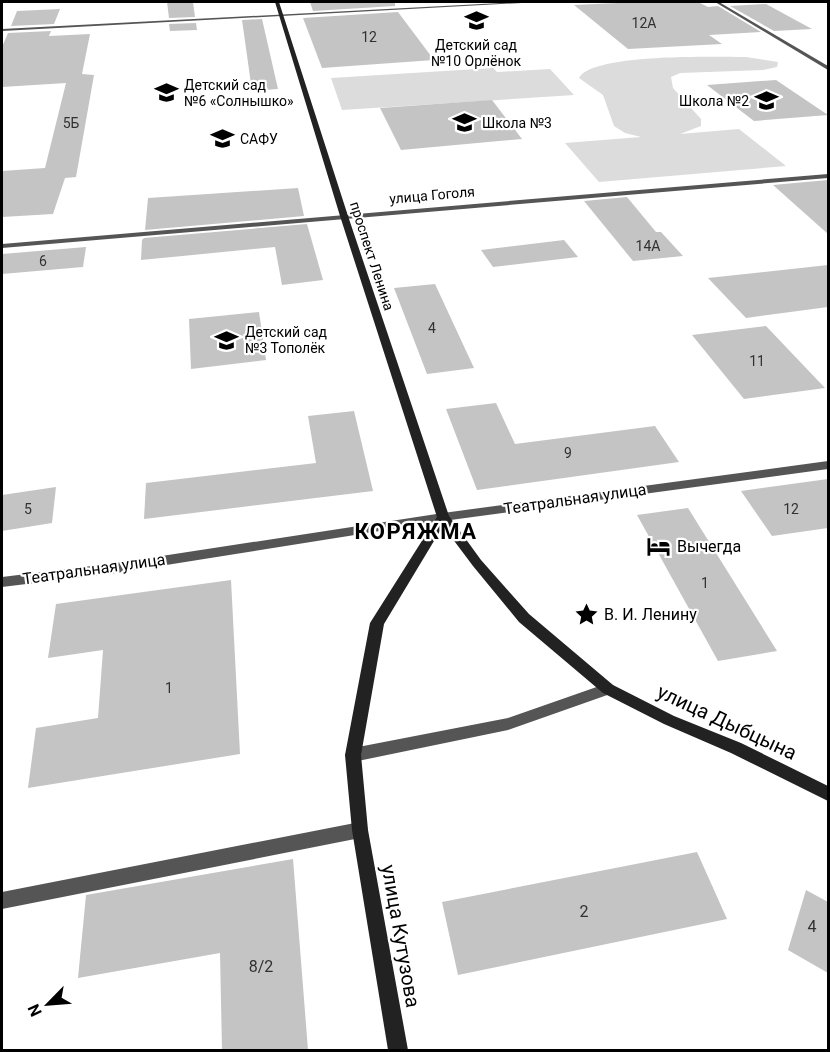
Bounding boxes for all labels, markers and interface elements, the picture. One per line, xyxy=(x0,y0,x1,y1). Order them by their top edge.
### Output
school or university icon: Детский сад №10 Орлёнок xyxy=(463,8,489,34)
house number: 12А xyxy=(632,15,656,31)
house number: 12 xyxy=(361,29,377,45)
place label: Детский сад №10 Орлёнок xyxy=(431,37,522,69)
place label: Детский сад №6 «Солнышко» xyxy=(184,77,294,109)
school or university icon: Детский сад №6 «Солнышко» xyxy=(153,80,179,106)
school or university icon: Школа №2 xyxy=(754,88,780,114)
place label: Школа №2 xyxy=(679,93,749,109)
school or university icon: Школа №3 xyxy=(451,110,477,136)
house number: 5Б xyxy=(63,115,80,131)
place label: Школа №3 xyxy=(482,115,552,131)
school or university icon: САФУ xyxy=(209,126,235,152)
place label: САФУ xyxy=(240,131,278,147)
street label: улица Гоголя xyxy=(389,183,475,207)
street label: проспект Ленина xyxy=(347,199,397,313)
house number: 14А xyxy=(636,238,660,254)
house number: 6 xyxy=(39,253,47,269)
house number: 4 xyxy=(428,320,436,336)
place label: Детский сад №3 Тополёк xyxy=(245,324,328,356)
school or university icon: Детский сад №3 Тополёк xyxy=(214,327,240,353)
house number: 11 xyxy=(749,353,765,369)
house number: 9 xyxy=(564,445,572,461)
street label: Театральная улица xyxy=(502,480,648,518)
house number: 5 xyxy=(24,501,32,517)
house number: 12 xyxy=(783,501,799,517)
district label: КОРЯЖМА xyxy=(354,519,478,544)
hotel icon: Вычегда xyxy=(646,533,672,559)
place label: Вычегда xyxy=(677,537,741,556)
street label: Театральная улица xyxy=(21,550,167,588)
house number: 1 xyxy=(701,575,709,591)
place icon: В. И. Ленину xyxy=(573,601,599,627)
place label: В. И. Ленину xyxy=(604,605,697,624)
street label: улица Дыбцына xyxy=(653,679,801,765)
house number: 1 xyxy=(165,680,173,696)
street label: улица Кутузова xyxy=(377,863,425,1009)
house number: 2 xyxy=(580,902,589,921)
house number: 4 xyxy=(808,917,817,936)
house number: 8/2 xyxy=(249,957,273,976)
north arrow xyxy=(18,974,78,1034)
text: N xyxy=(24,1001,46,1019)

